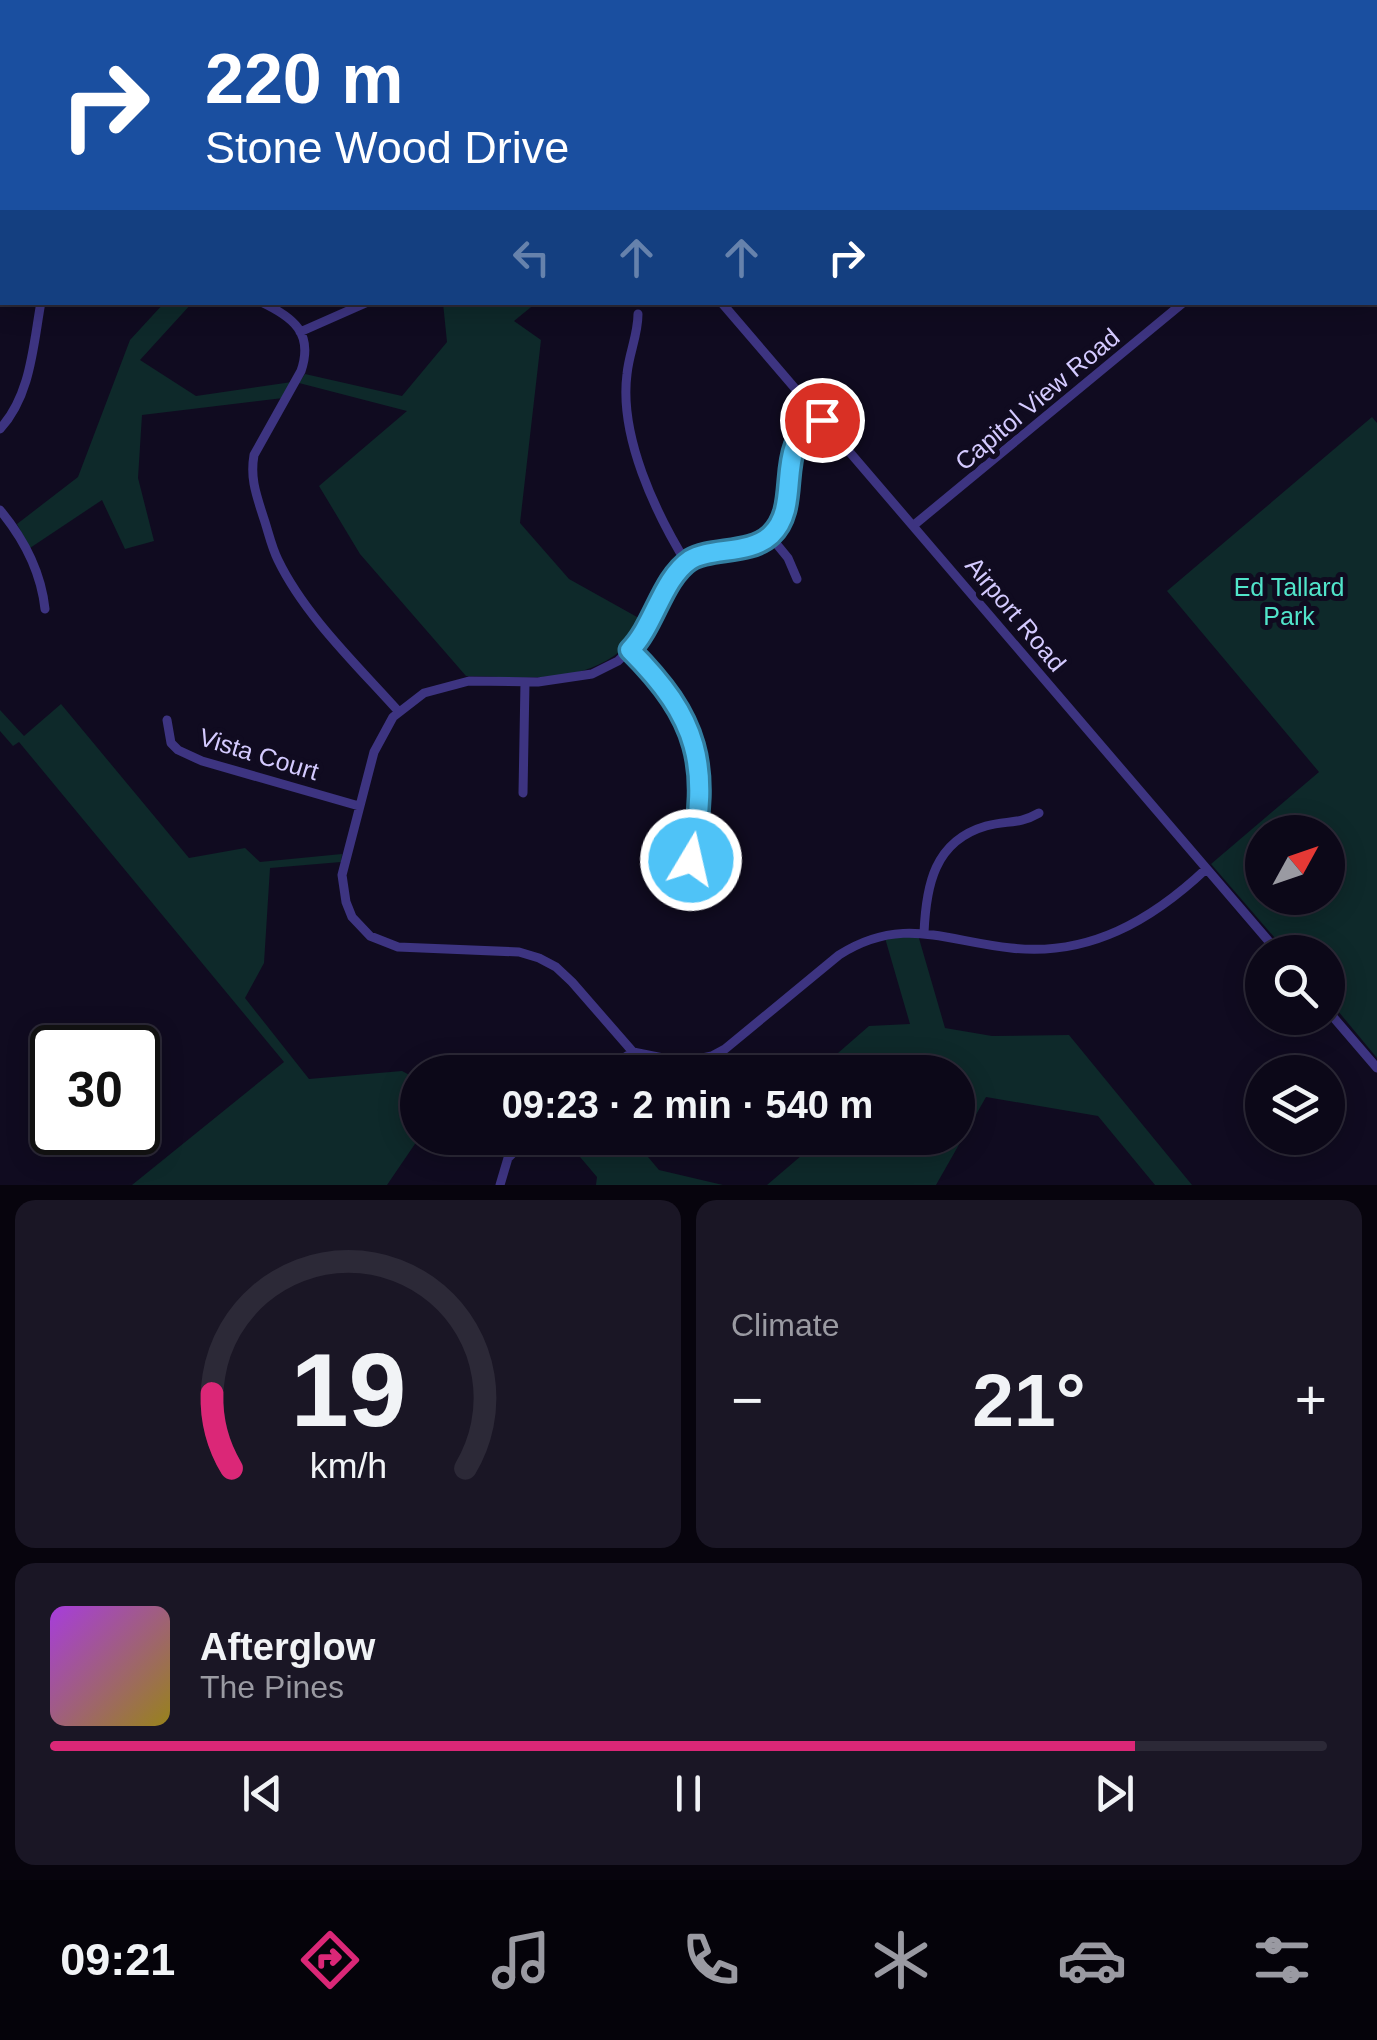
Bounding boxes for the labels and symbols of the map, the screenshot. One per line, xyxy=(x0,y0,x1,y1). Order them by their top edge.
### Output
street label: Capitol View Road xyxy=(949,322,1125,476)
pin xyxy=(780,378,865,463)
street label: Airport Road xyxy=(960,551,1072,677)
park label: Ed Tallard Park xyxy=(1234,573,1344,630)
street label: Vista Court xyxy=(196,723,322,785)
position arrow xyxy=(639,808,743,912)
north arrow xyxy=(1245,815,1345,915)
speed limit sign: 30 xyxy=(30,1025,160,1155)

